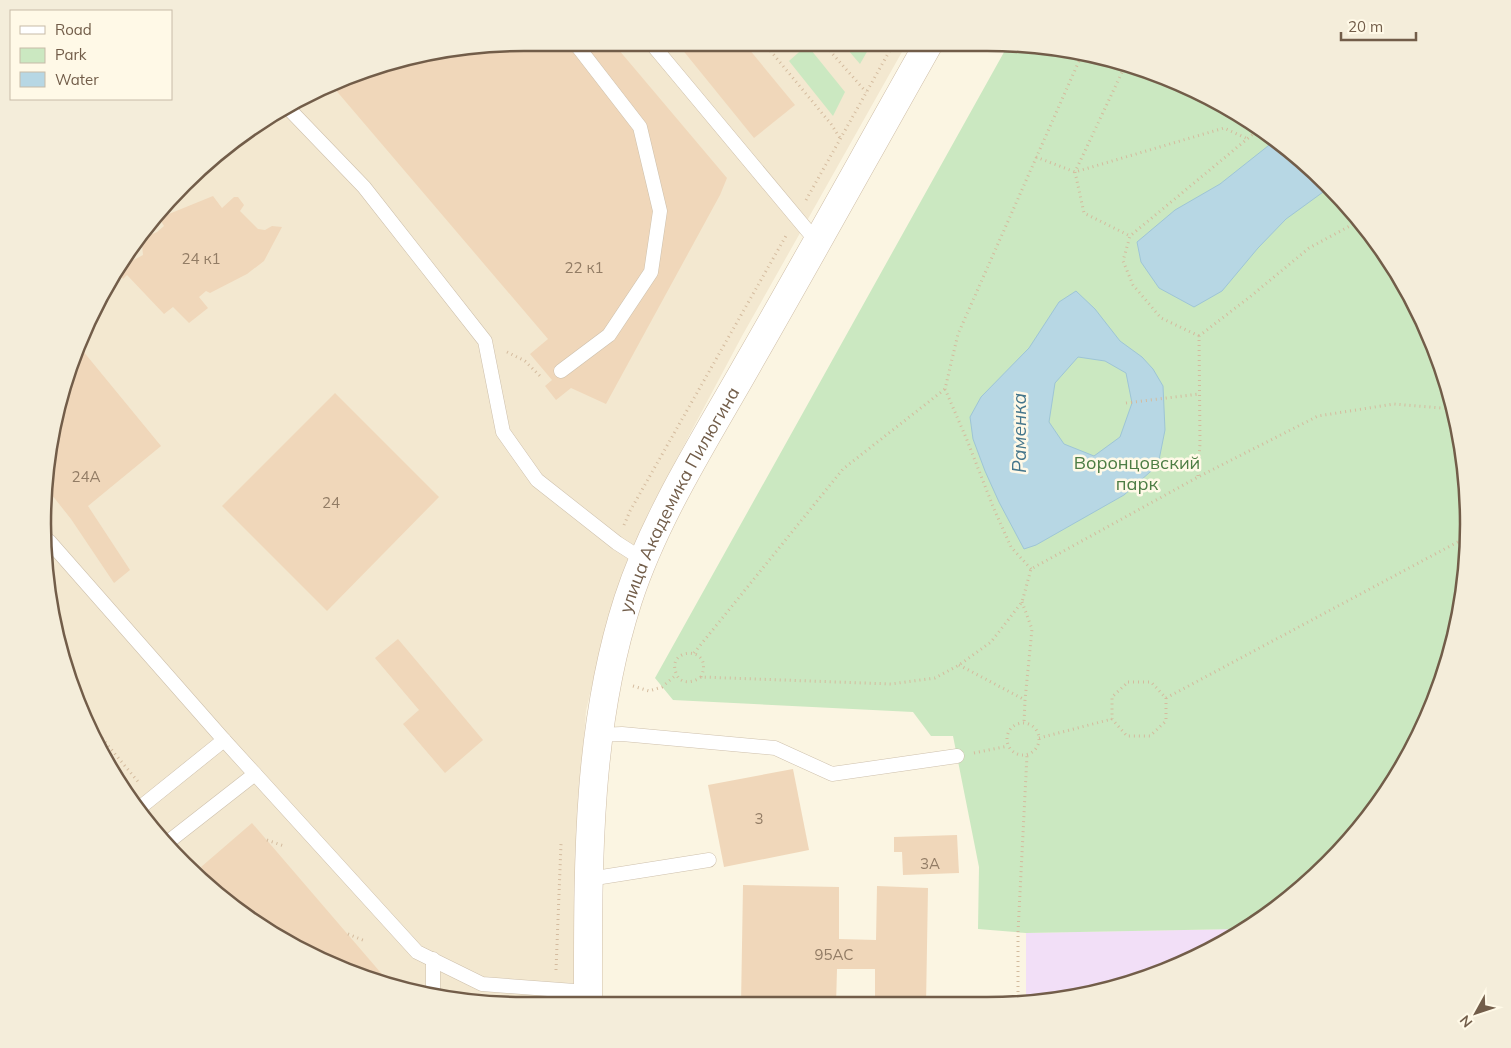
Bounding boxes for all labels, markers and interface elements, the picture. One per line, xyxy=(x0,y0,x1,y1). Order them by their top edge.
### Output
legend xyxy=(10,10,172,100)
scale bar xyxy=(1341,10,1416,42)
text: 20 m xyxy=(1348,17,1383,36)
text: Road xyxy=(55,20,92,39)
text: Park xyxy=(55,45,87,64)
text: Water xyxy=(55,70,99,89)
house number: 24 к1 xyxy=(182,249,221,268)
house number: 22 к1 xyxy=(565,258,604,277)
street label: улица Академика Пилюгина xyxy=(613,382,744,616)
water label: Раменка xyxy=(1007,393,1031,473)
park label: Воронцовский парк xyxy=(1074,451,1200,495)
house number: 24А xyxy=(71,467,101,486)
house number: 24 xyxy=(322,493,340,512)
house number: 3 xyxy=(754,809,764,828)
house number: 3А xyxy=(920,854,940,873)
house number: 95АС xyxy=(815,945,853,964)
north arrow xyxy=(1451,988,1501,1038)
text: N xyxy=(1456,1012,1476,1031)

